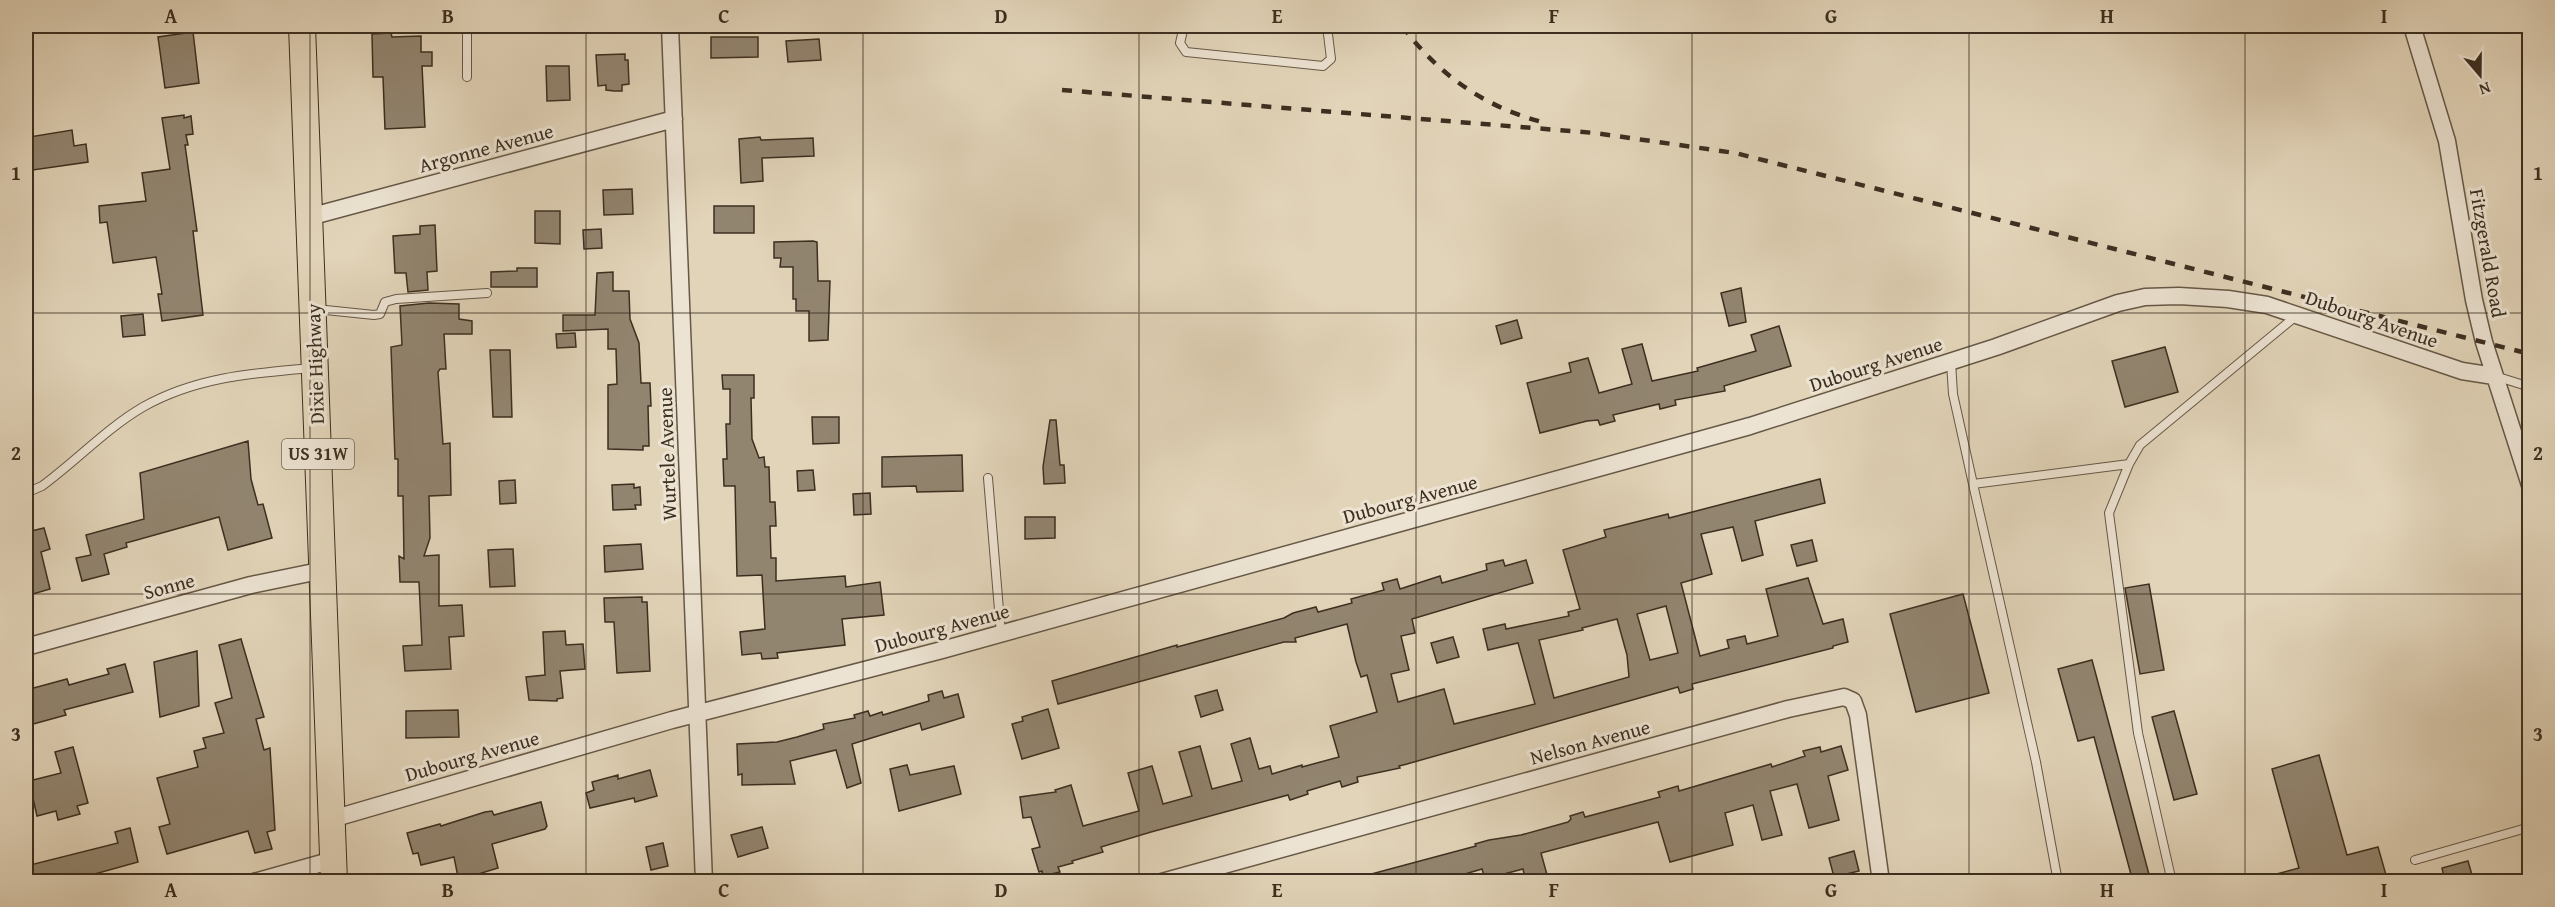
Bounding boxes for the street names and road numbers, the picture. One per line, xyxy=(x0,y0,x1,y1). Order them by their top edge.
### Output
street label: Argonne Avenue xyxy=(415,116,556,179)
street label: Fitzgerald Road xyxy=(2463,186,2514,320)
street label: Dubourg Avenue xyxy=(2302,282,2442,355)
street label: Dixie Highway xyxy=(298,303,331,425)
street label: Dubourg Avenue xyxy=(1806,328,1946,399)
street label: Wurtele Avenue xyxy=(650,387,683,521)
road number: US 31W xyxy=(282,439,354,469)
street label: Dubourg Avenue xyxy=(1339,467,1480,530)
street label: Sonne xyxy=(140,565,198,606)
street label: Dubourg Avenue xyxy=(871,596,1012,659)
street label: Nelson Avenue xyxy=(1527,712,1653,771)
street label: Dubourg Avenue xyxy=(401,723,542,789)

